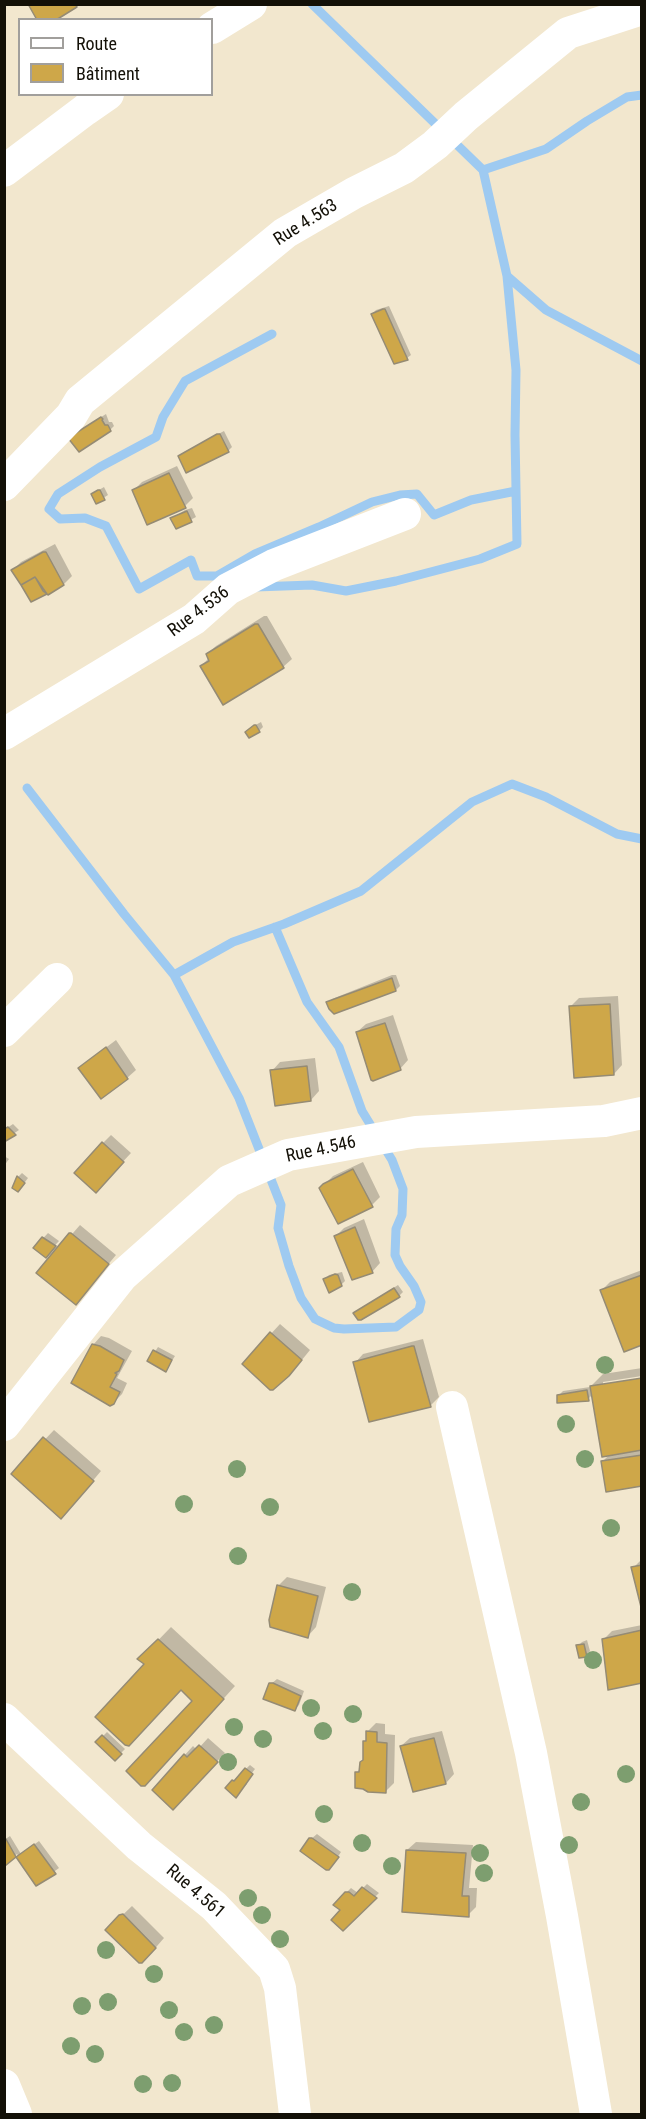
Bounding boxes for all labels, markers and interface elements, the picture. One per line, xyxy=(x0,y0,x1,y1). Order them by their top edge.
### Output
legend xyxy=(18,18,213,96)
text: Route xyxy=(76,33,117,54)
text: Bâtiment xyxy=(76,63,140,84)
street label: Rue 4.563 xyxy=(270,195,342,251)
street label: Rue 4.536 xyxy=(164,582,234,642)
street label: Rue 4.546 xyxy=(284,1132,358,1168)
street label: Rue 4.561 xyxy=(161,1861,229,1923)

